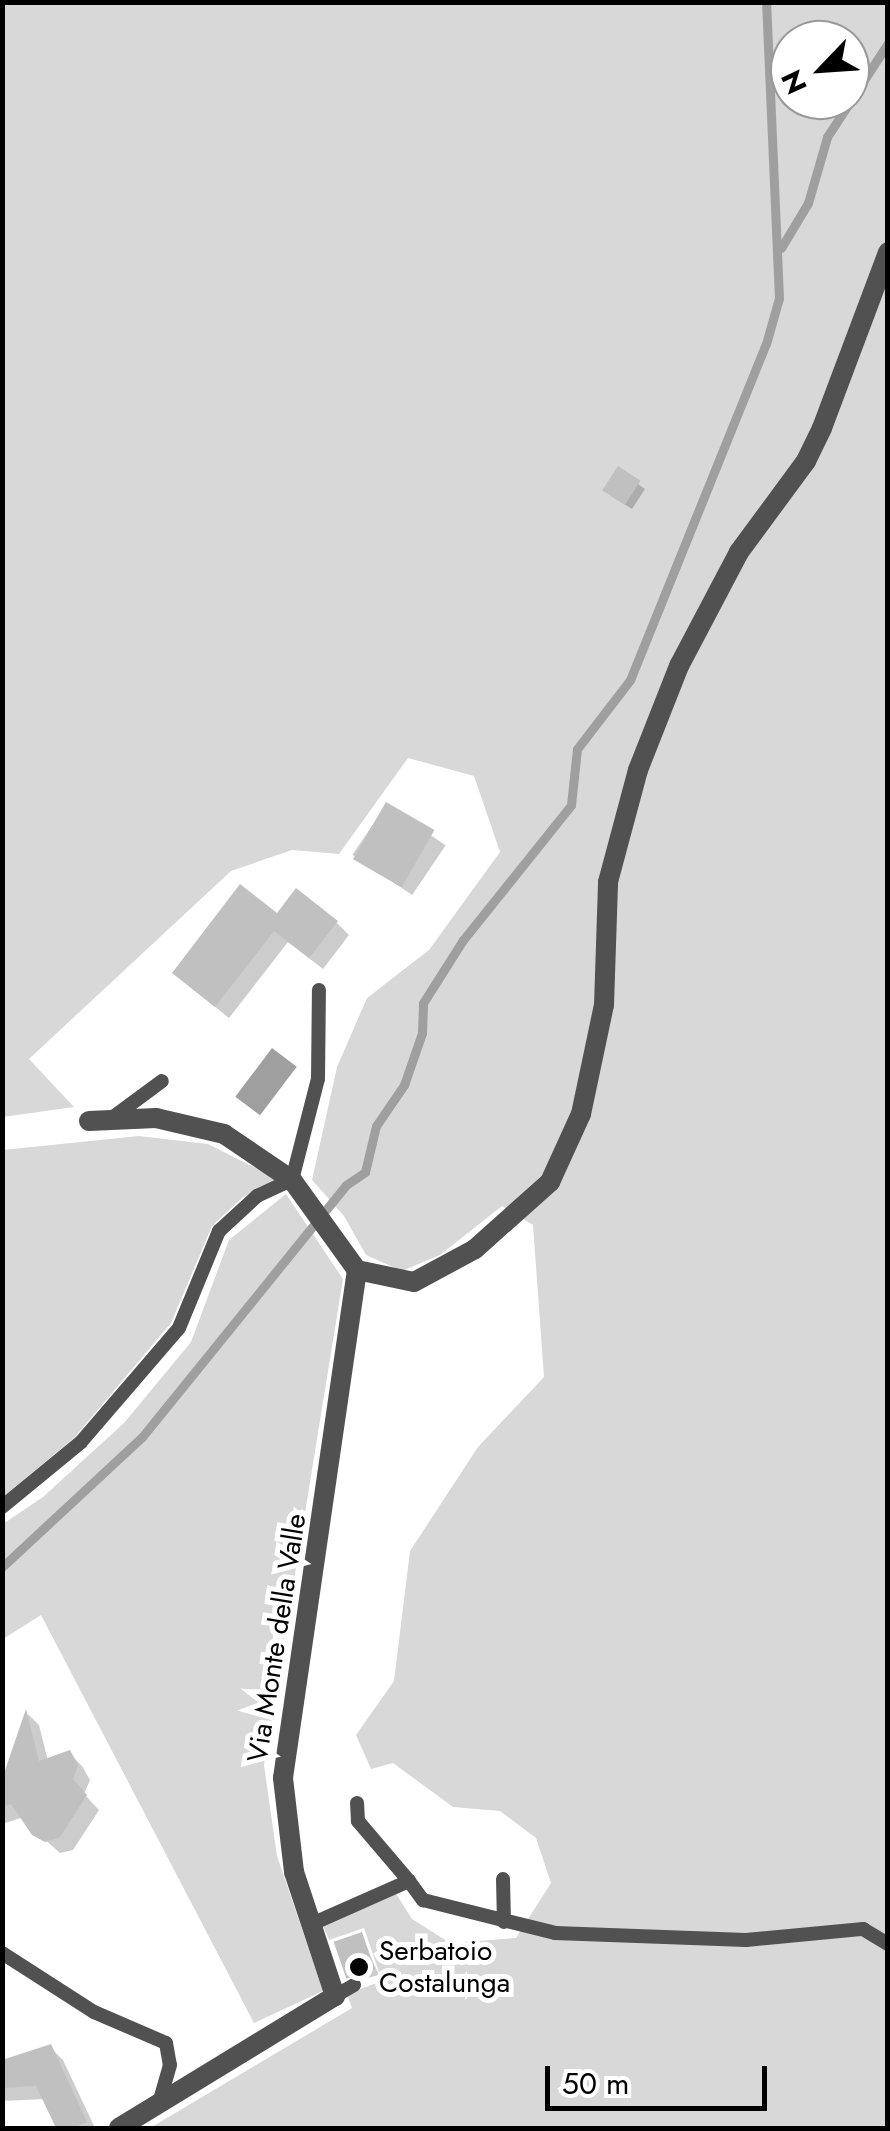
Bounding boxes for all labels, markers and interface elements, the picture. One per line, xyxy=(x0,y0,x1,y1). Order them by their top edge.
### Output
north arrow xyxy=(770,20,870,120)
text: N xyxy=(771,63,817,101)
street label: Via Monte della Valle xyxy=(241,1511,313,1765)
place label: Serbatoio Costalunga xyxy=(379,1934,510,2000)
marker: Serbatoio Costalunga xyxy=(348,1956,370,1978)
scale bar xyxy=(550,2046,772,2108)
text: 50 m xyxy=(562,2062,629,2105)

